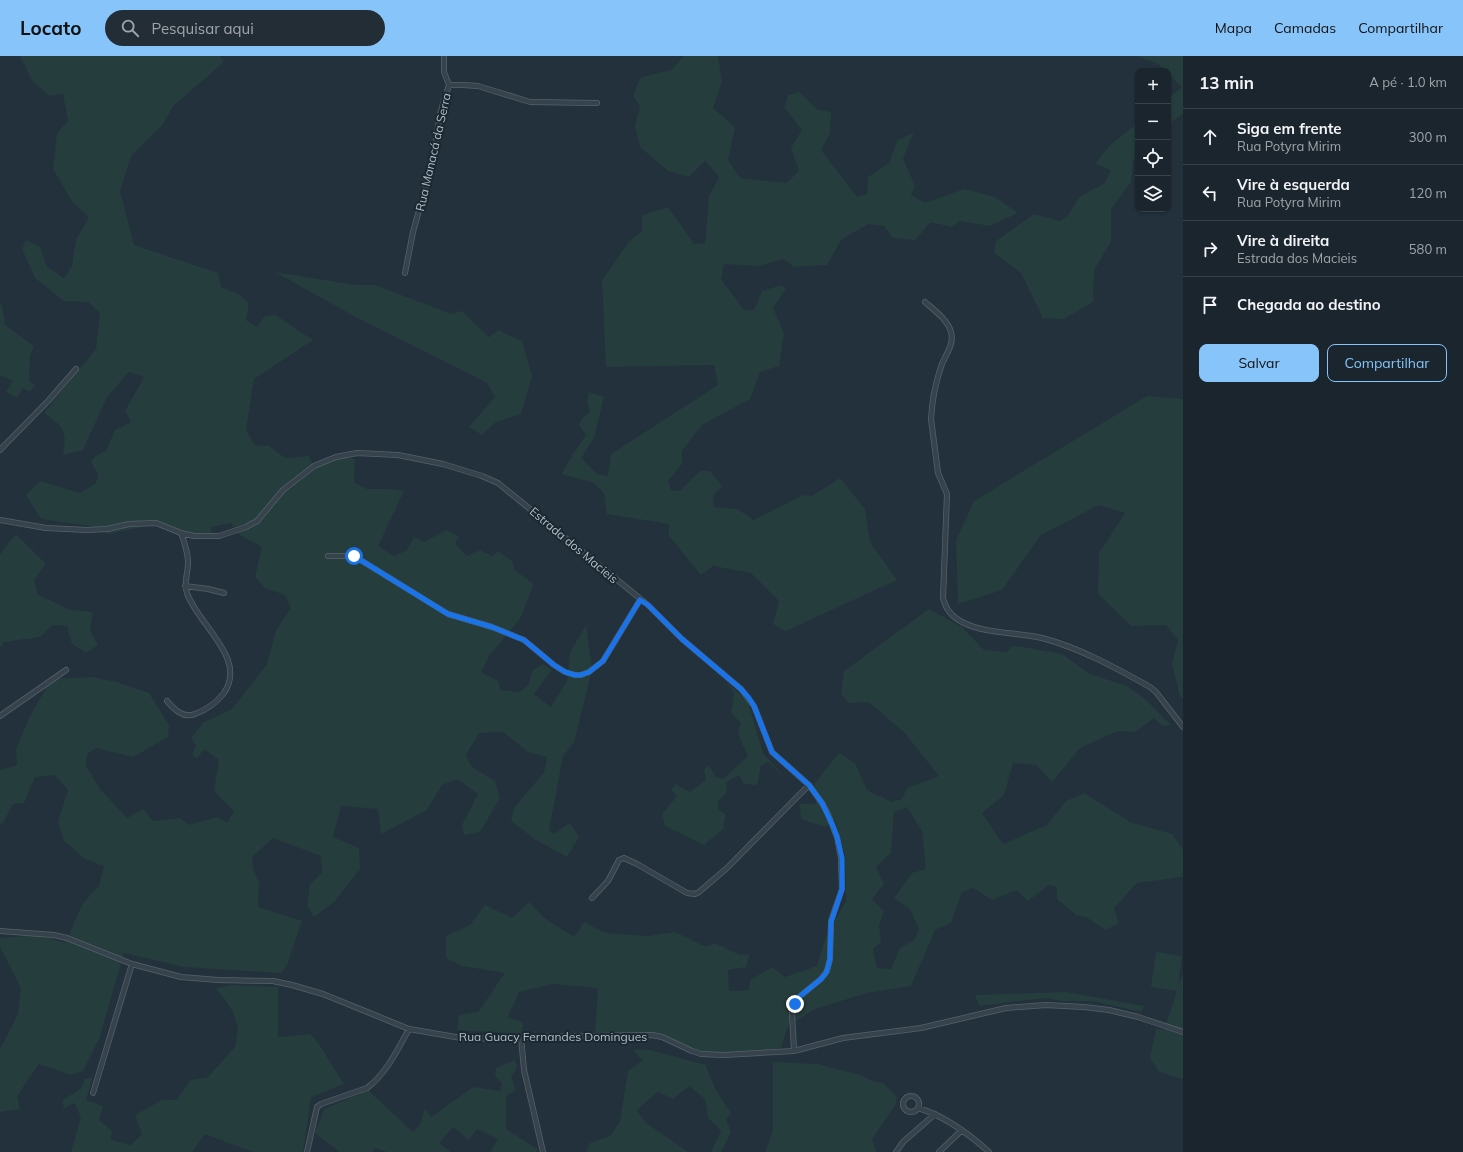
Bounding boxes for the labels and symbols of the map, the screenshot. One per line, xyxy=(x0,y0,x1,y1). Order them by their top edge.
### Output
street label: Rua Manacá da Serra xyxy=(412,91,454,213)
street label: Estrada dos Macieis xyxy=(527,504,621,586)
route start xyxy=(345,547,363,565)
route end xyxy=(786,995,804,1013)
street label: Rua Guacy Fernandes Domingues xyxy=(459,1029,647,1044)

